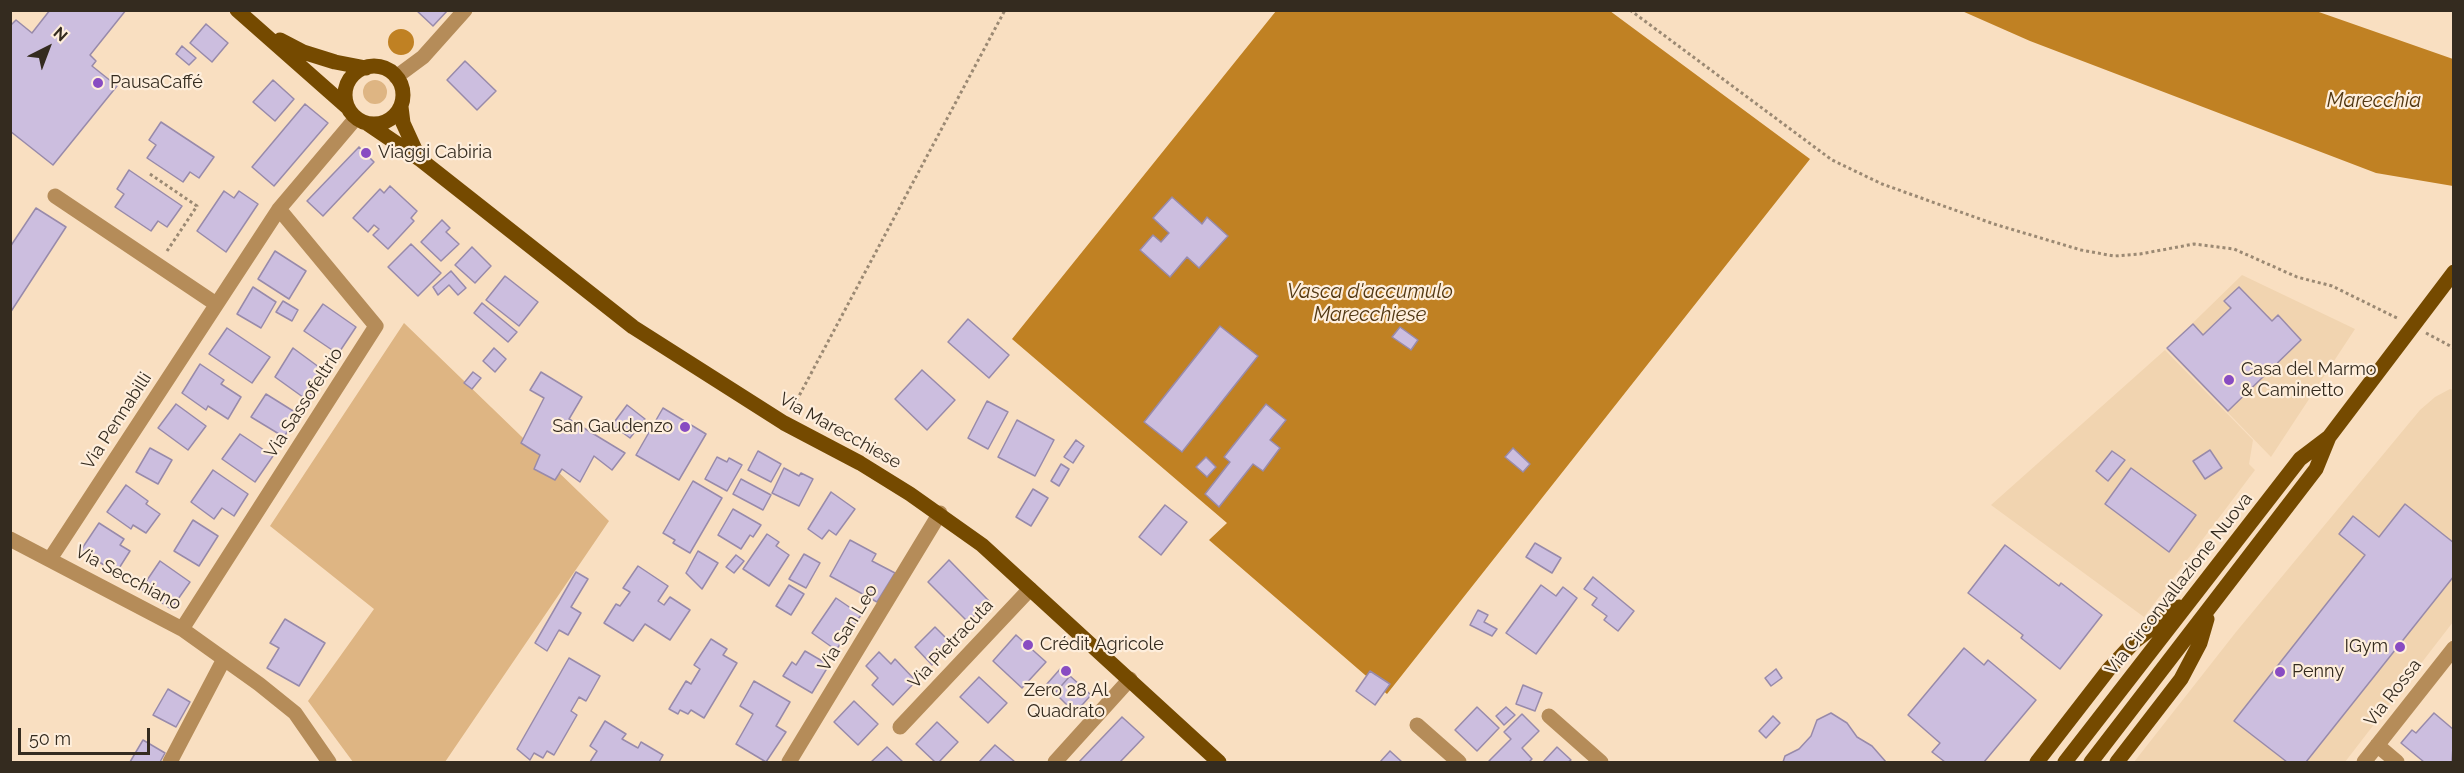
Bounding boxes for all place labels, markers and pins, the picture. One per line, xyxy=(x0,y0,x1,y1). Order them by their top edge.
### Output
place label: PausaCaffé xyxy=(110,72,203,94)
marker: PausaCaffé xyxy=(91,76,105,90)
place label: Viaggi Cabiria xyxy=(378,142,492,164)
marker: Viaggi Cabiria xyxy=(359,146,373,160)
place label: Casa del Marmo & Caminetto xyxy=(2241,359,2377,401)
marker: Casa del Marmo & Caminetto xyxy=(2222,373,2236,387)
place label: San Gaudenzo xyxy=(552,416,673,438)
marker: San Gaudenzo xyxy=(678,420,692,434)
place label: Crédit Agricole xyxy=(1040,634,1164,656)
place label: IGym xyxy=(2345,636,2388,658)
marker: Crédit Agricole xyxy=(1021,638,1035,652)
marker: IGym xyxy=(2393,640,2407,654)
place label: Penny xyxy=(2292,661,2344,683)
marker: Zero 28 Al Quadrato xyxy=(1059,664,1073,678)
marker: Penny xyxy=(2273,665,2287,679)
place label: Zero 28 Al Quadrato xyxy=(1024,680,1108,722)

